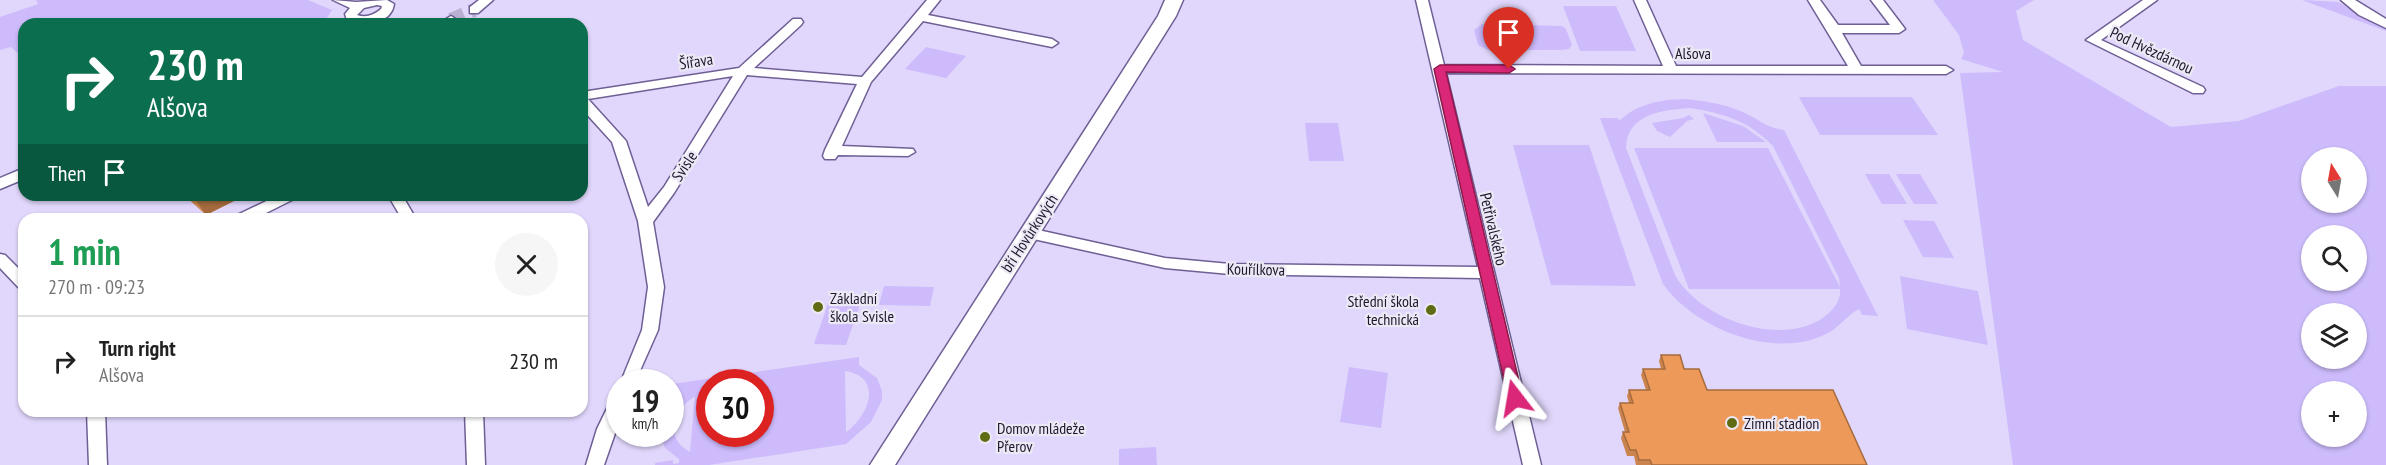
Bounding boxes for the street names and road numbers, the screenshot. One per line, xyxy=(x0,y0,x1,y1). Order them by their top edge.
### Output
street label: Pod Hvězdárnou xyxy=(2107,22,2197,78)
street label: Alšova xyxy=(1675,43,1711,63)
street label: Šířava xyxy=(678,48,714,74)
street label: Svisle xyxy=(667,147,701,185)
street label: bří Hovůrkových xyxy=(996,190,1062,276)
street label: Petřivalského xyxy=(1476,191,1512,267)
street label: Kouřílkova xyxy=(1227,258,1285,280)

